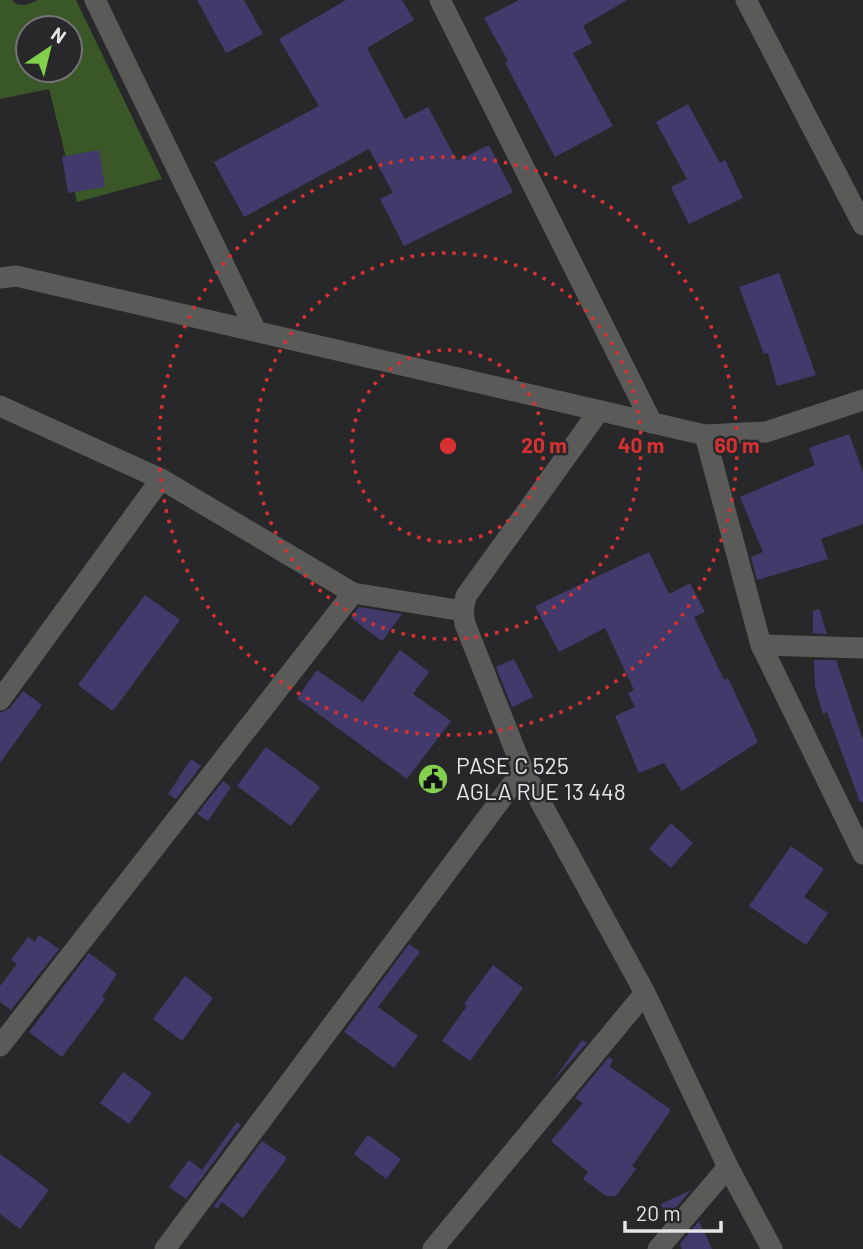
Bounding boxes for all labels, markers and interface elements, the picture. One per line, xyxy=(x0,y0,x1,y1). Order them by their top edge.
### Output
north arrow xyxy=(14,14,84,84)
text: N xyxy=(47,22,71,48)
text: 20 m xyxy=(521,432,567,457)
text: 40 m xyxy=(618,432,664,457)
text: 60 m xyxy=(715,432,759,457)
centre of rings xyxy=(436,434,460,458)
place label: PASE C 525 AGLA RUE 13 448 xyxy=(456,751,626,805)
public building icon: PASE C 525 AGLA RUE 13 448 xyxy=(416,762,450,796)
scale bar xyxy=(625,1190,721,1234)
text: 20 m xyxy=(636,1200,681,1225)

